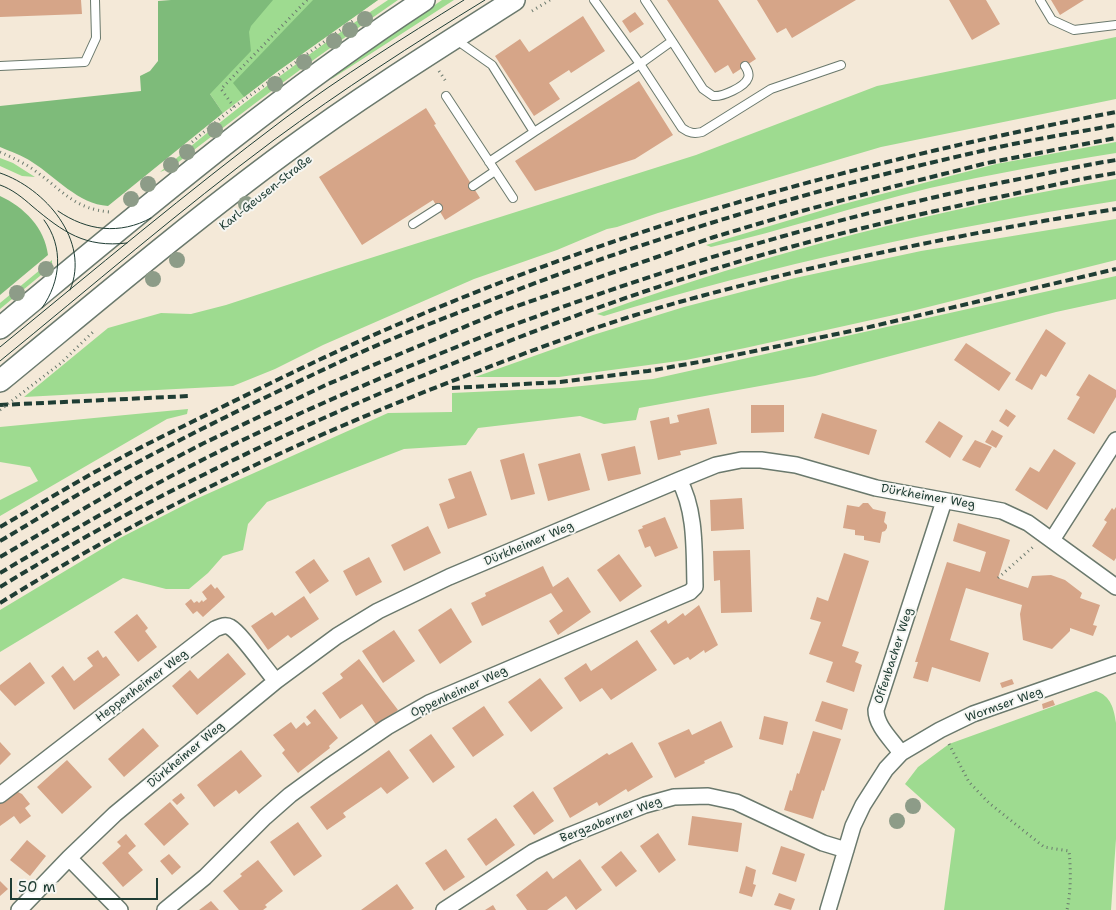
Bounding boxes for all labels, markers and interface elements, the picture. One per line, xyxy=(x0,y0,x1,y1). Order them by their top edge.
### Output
street label: Karl-Geusen-Straße xyxy=(217,152,315,234)
street label: Dürkheimer Weg xyxy=(880,482,976,512)
street label: Dürkheimer Weg xyxy=(482,519,576,569)
street label: Offenbacher Weg xyxy=(872,606,916,706)
street label: Heppenheimer Weg xyxy=(93,647,191,725)
street label: Oppenheimer Weg xyxy=(408,663,510,721)
street label: Wormser Weg xyxy=(964,684,1044,726)
street label: Dürkheimer Weg xyxy=(145,719,227,791)
street label: Bergzaberner Weg xyxy=(558,794,664,846)
scale bar xyxy=(12,868,160,900)
text: 50 m xyxy=(18,877,56,897)

